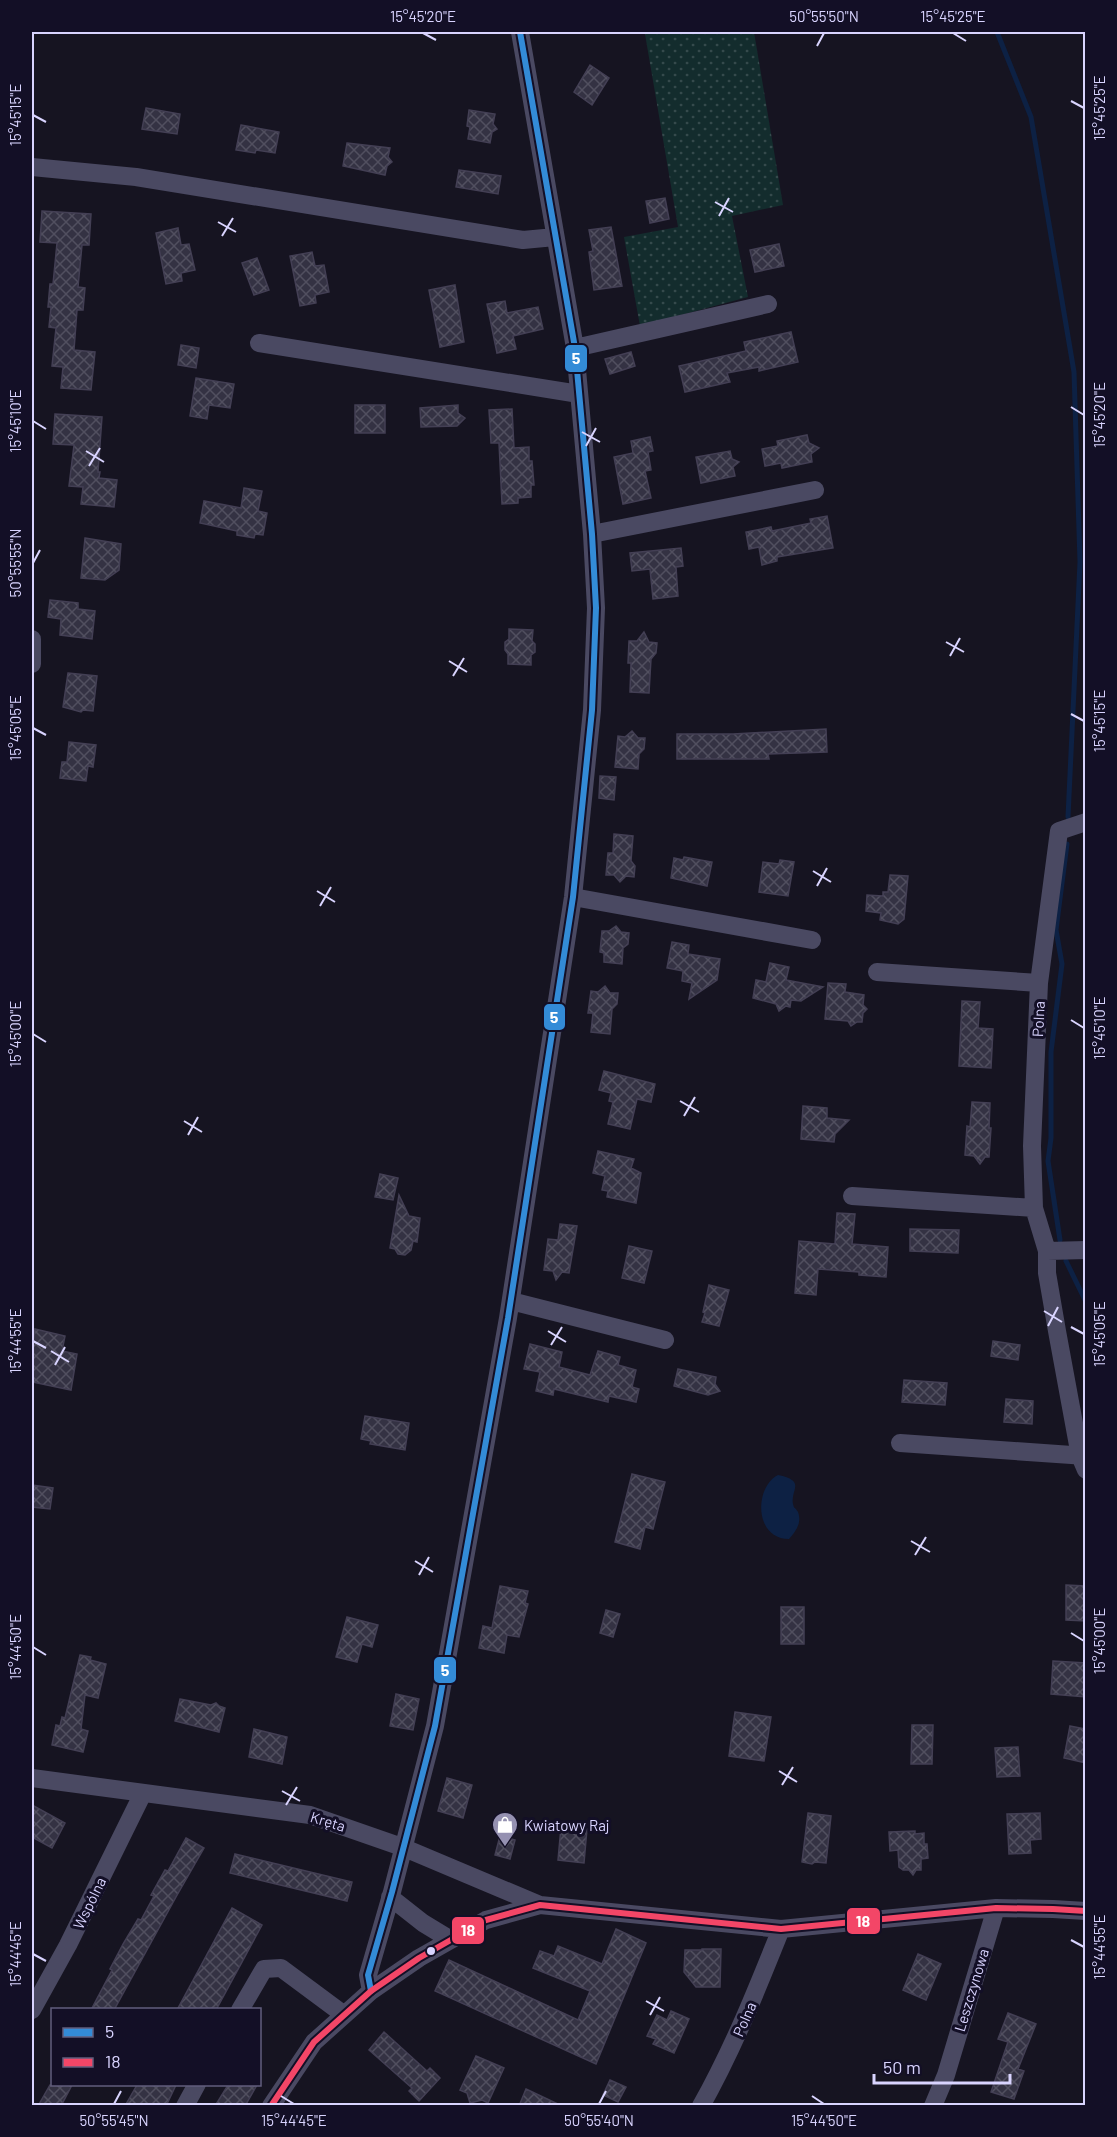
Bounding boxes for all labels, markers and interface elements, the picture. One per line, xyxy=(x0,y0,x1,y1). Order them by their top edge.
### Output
text: 15°45'20"E xyxy=(390,7,456,25)
text: 50°55'50"N xyxy=(789,7,859,25)
text: 15°45'25"E xyxy=(920,7,986,25)
text: 15°45'25"E xyxy=(1090,75,1108,141)
text: 15°45'15"E xyxy=(6,84,24,146)
line badge: 5 xyxy=(564,344,588,373)
text: 5 xyxy=(572,348,581,367)
text: 15°45'20"E xyxy=(1090,382,1108,448)
text: 15°45'10"E xyxy=(6,389,24,453)
text: 50°55'55"N xyxy=(6,529,24,597)
text: 15°45'15"E xyxy=(1090,690,1108,752)
text: 15°45'05"E xyxy=(6,695,24,761)
text: 15°45'10"E xyxy=(1090,996,1108,1060)
text: 15°45'00"E xyxy=(6,1001,24,1067)
street label: Polna xyxy=(1028,1001,1048,1037)
line badge: 5 xyxy=(543,1003,566,1031)
text: 5 xyxy=(550,1007,559,1026)
text: 15°45'05"E xyxy=(1090,1301,1108,1367)
text: 15°44'55"E xyxy=(6,1308,24,1374)
text: 15°45'00"E xyxy=(1090,1608,1108,1674)
text: 15°44'50"E xyxy=(6,1614,24,1680)
line badge: 5 xyxy=(433,1656,457,1684)
text: 5 xyxy=(441,1660,450,1679)
street label: Kręta xyxy=(308,1807,348,1835)
shop icon: Kwiatowy Raj xyxy=(490,1810,520,1848)
place label: Kwiatowy Raj xyxy=(524,1816,609,1834)
street label: Wspólna xyxy=(69,1874,109,1932)
line badge: 18 xyxy=(846,1907,881,1935)
text: 18 xyxy=(856,1911,870,1930)
text: 15°44'55"E xyxy=(1090,1914,1108,1980)
line badge: 18 xyxy=(451,1916,485,1945)
text: 18 xyxy=(461,1920,475,1939)
text: 15°44'45"E xyxy=(6,1921,24,1987)
unlabelled marker xyxy=(425,1945,437,1957)
street label: Leszczynowa xyxy=(950,1946,992,2034)
street label: Polna xyxy=(728,1999,760,2039)
legend xyxy=(51,2008,261,2086)
text: 5 xyxy=(105,2020,114,2042)
scale bar xyxy=(874,2047,1010,2085)
text: 18 xyxy=(105,2050,121,2072)
text: 50 m xyxy=(883,2056,921,2078)
text: 50°55'45"N xyxy=(79,2111,149,2129)
text: 15°44'45"E xyxy=(261,2111,327,2129)
text: 50°55'40"N xyxy=(564,2111,634,2129)
text: 15°44'50"E xyxy=(791,2111,857,2129)

